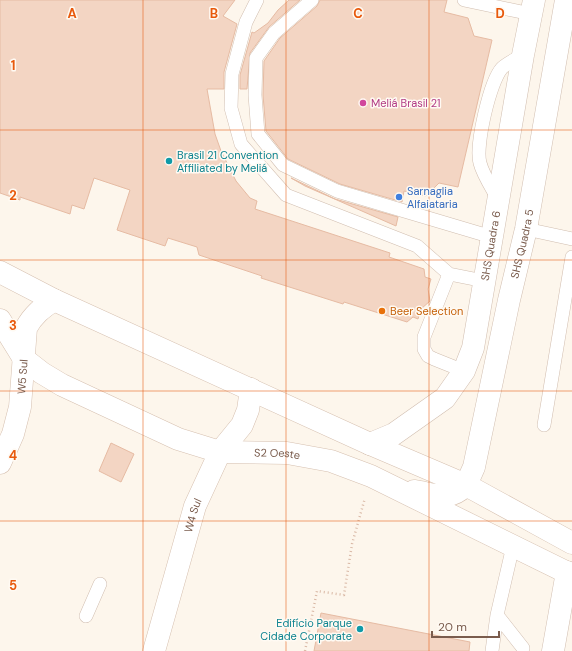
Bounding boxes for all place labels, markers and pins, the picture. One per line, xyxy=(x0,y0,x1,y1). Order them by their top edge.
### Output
place label: Meliá Brasil 21 xyxy=(371,96,441,110)
marker: Meliá Brasil 21 xyxy=(358,98,368,108)
place label: Brasil 21 Convention Affiliated by Meliá xyxy=(177,148,278,175)
marker: Brasil 21 Convention Affiliated by Meliá xyxy=(164,156,174,166)
place label: Sarnaglia Alfaiataria xyxy=(407,184,458,211)
marker: Sarnaglia Alfaiataria xyxy=(394,192,404,202)
place label: Beer Selection xyxy=(390,304,463,318)
marker: Beer Selection xyxy=(377,306,387,316)
place label: Edifício Parque Cidade Corporate xyxy=(260,616,352,643)
marker: Edifício Parque Cidade Corporate xyxy=(355,624,365,634)

